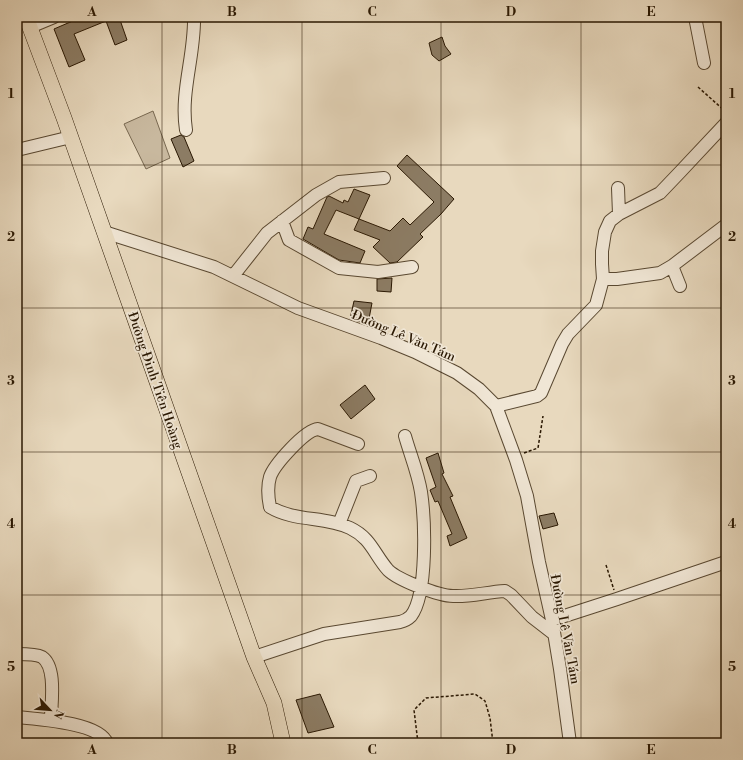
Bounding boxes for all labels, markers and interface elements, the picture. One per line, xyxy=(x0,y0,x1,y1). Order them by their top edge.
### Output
text: A xyxy=(86,4,97,20)
text: B xyxy=(227,4,237,20)
text: C xyxy=(367,4,377,20)
text: D xyxy=(506,4,516,20)
text: E xyxy=(646,4,656,20)
text: 1 xyxy=(8,86,15,102)
text: 1 xyxy=(729,86,736,102)
text: 2 xyxy=(7,229,15,245)
text: 2 xyxy=(728,229,736,245)
street label: Đường Lê Văn Tám xyxy=(349,307,459,365)
street label: Đường Đinh Tiên Hoàng xyxy=(124,310,186,451)
text: 3 xyxy=(7,373,15,389)
text: 3 xyxy=(728,373,736,389)
text: 4 xyxy=(7,516,16,532)
text: 4 xyxy=(728,516,737,532)
street label: Đường Lê Văn Tám xyxy=(547,573,584,686)
text: 5 xyxy=(7,659,15,675)
text: 5 xyxy=(728,659,736,675)
north arrow xyxy=(30,690,70,730)
text: N xyxy=(50,707,66,721)
text: A xyxy=(86,742,97,758)
text: B xyxy=(227,742,237,758)
text: C xyxy=(367,742,377,758)
text: D xyxy=(506,742,516,758)
text: E xyxy=(646,742,656,758)

